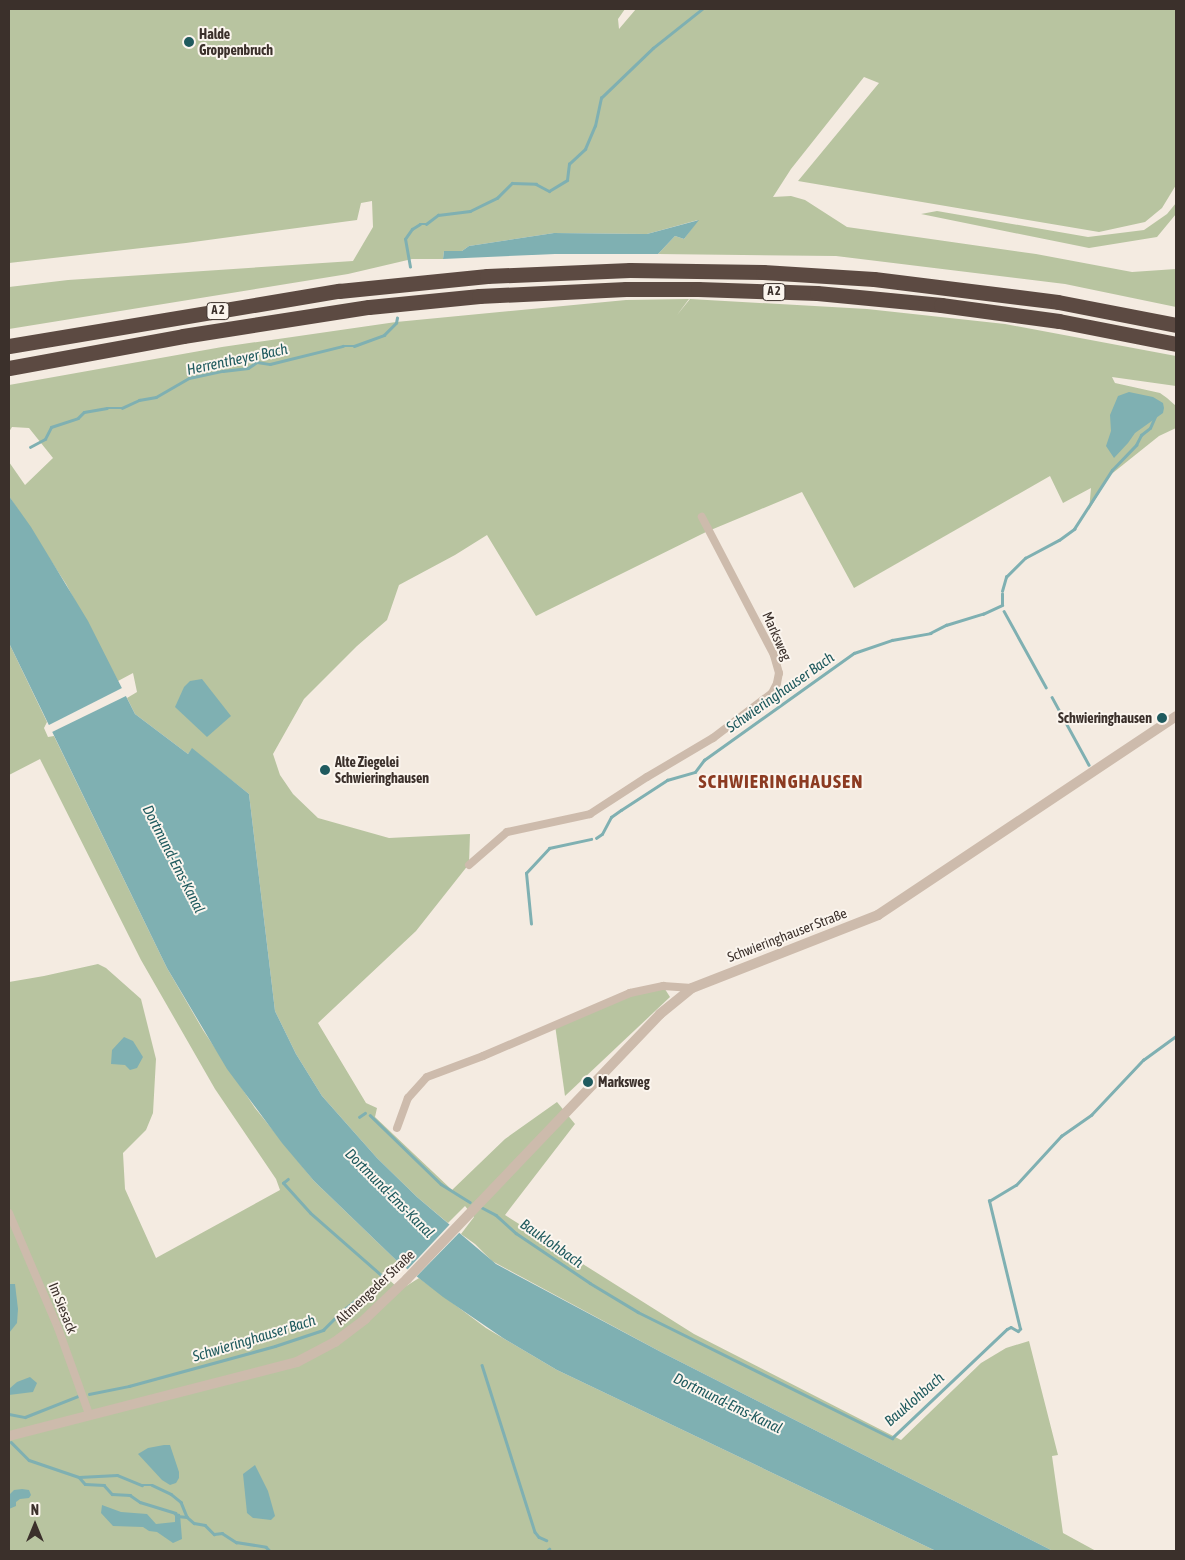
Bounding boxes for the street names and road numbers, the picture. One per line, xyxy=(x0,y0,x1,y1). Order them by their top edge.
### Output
road number: A 2 xyxy=(762,282,786,302)
road number: A 2 xyxy=(206,302,230,321)
street label: Marksweg xyxy=(759,609,795,663)
street label: Schwieringhauser Straße xyxy=(725,904,849,966)
street label: Altmengeder Straße xyxy=(332,1246,418,1328)
street label: Im Siesack xyxy=(45,1280,81,1336)

